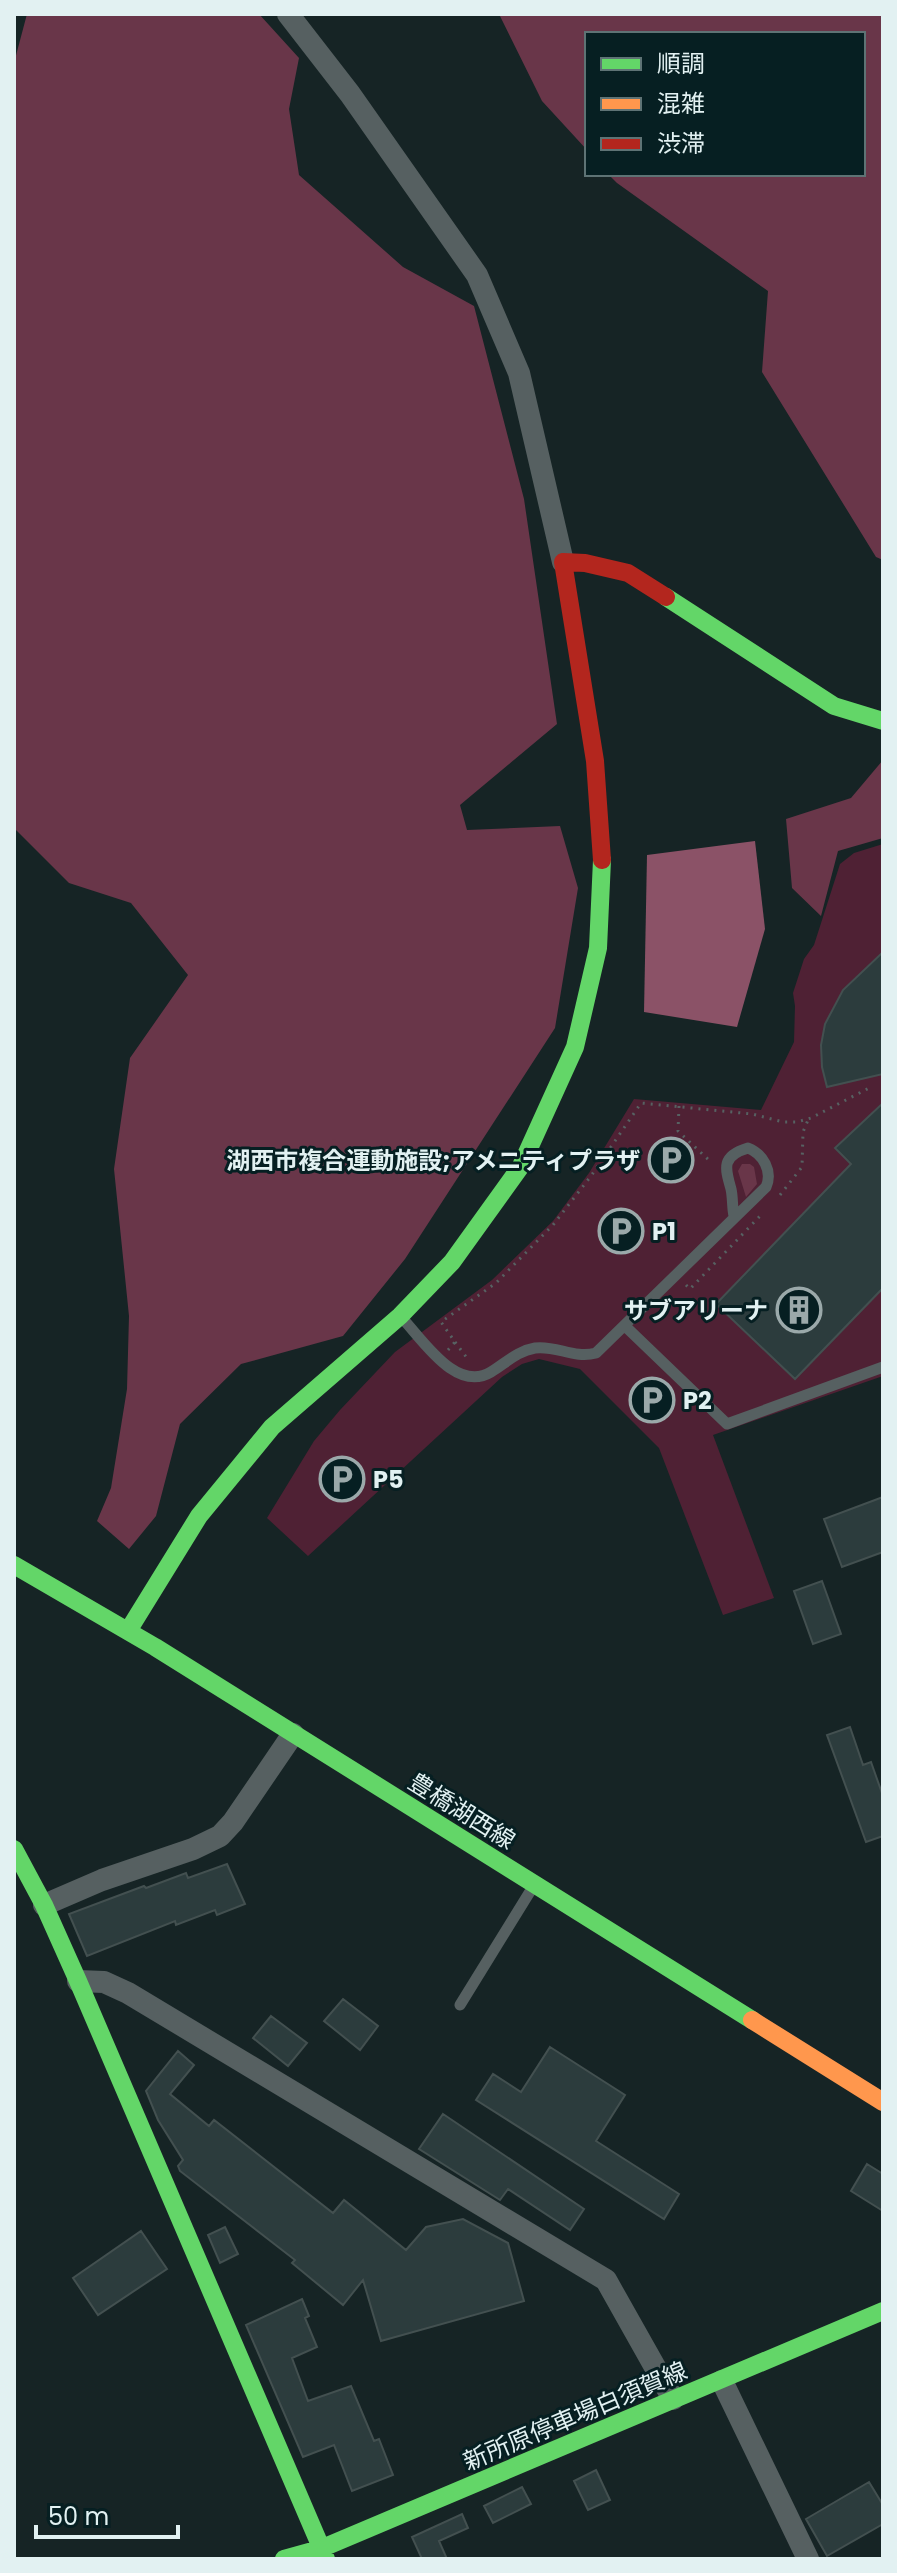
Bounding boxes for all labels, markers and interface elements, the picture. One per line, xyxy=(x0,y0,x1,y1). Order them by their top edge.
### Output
legend xyxy=(585,32,865,176)
text: 順調 xyxy=(657,47,705,80)
text: 混雑 xyxy=(657,87,705,120)
text: 渋滞 xyxy=(657,127,705,160)
parking icon: 湖西市複合運動施設;アメニティプラザ xyxy=(647,1136,695,1184)
place label: 湖西市複合運動施設;アメニティプラザ xyxy=(226,1144,640,1177)
parking icon: P1 xyxy=(597,1207,645,1255)
place label: P1 xyxy=(652,1215,676,1248)
building icon: サブアリーナ xyxy=(775,1286,823,1334)
place label: サブアリーナ xyxy=(624,1294,768,1327)
parking icon: P2 xyxy=(628,1376,676,1424)
place label: P2 xyxy=(683,1384,712,1417)
parking icon: P5 xyxy=(318,1455,366,1503)
place label: P5 xyxy=(373,1463,404,1496)
street label: 豊橋湖西線 xyxy=(402,1765,522,1857)
street label: 新所原停車場白須賀線 xyxy=(458,2354,692,2478)
scale bar xyxy=(36,2489,178,2539)
text: 50 m xyxy=(48,2500,109,2533)

